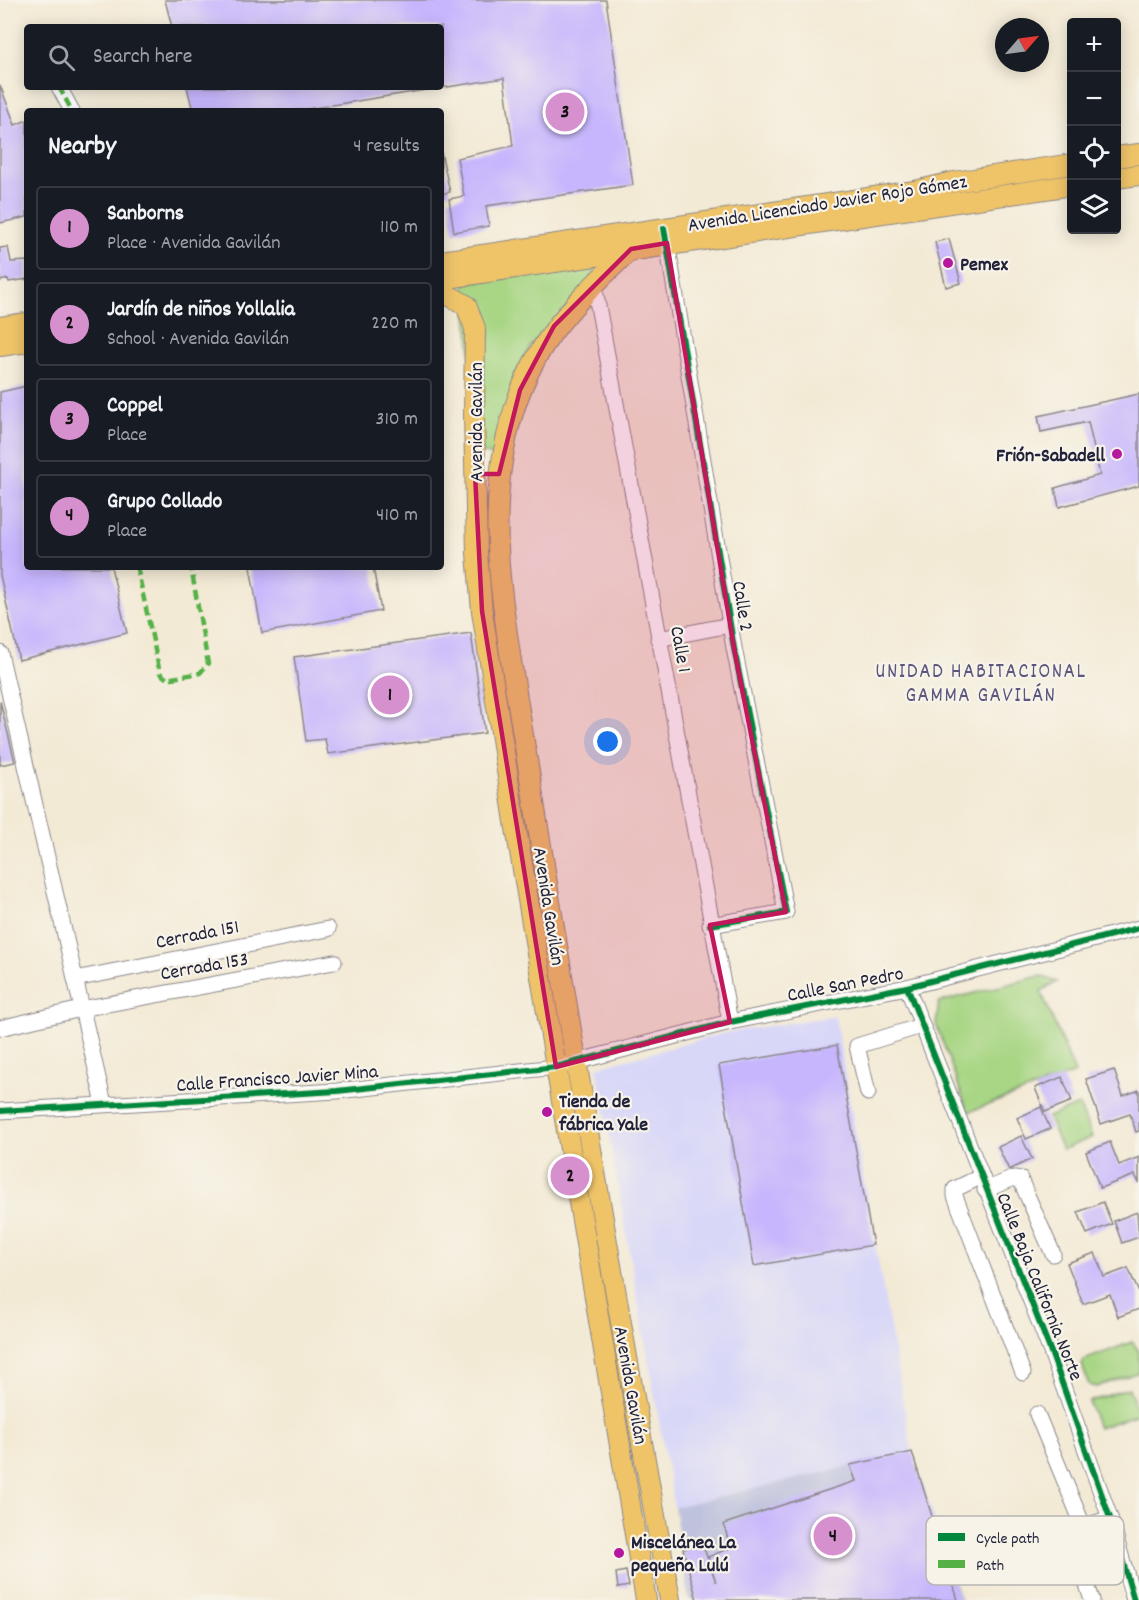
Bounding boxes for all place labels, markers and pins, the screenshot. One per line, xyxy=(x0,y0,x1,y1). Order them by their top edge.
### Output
pin: 3 xyxy=(546,90,584,134)
place label: Pemex xyxy=(960,252,1008,280)
marker: Pemex xyxy=(941,256,955,270)
place label: Frión-Sabadell xyxy=(996,443,1105,471)
marker: Frión-Sabadell xyxy=(1110,447,1124,461)
pin: 1 xyxy=(370,672,410,718)
place label: Tienda de fábrica Yale xyxy=(558,1089,648,1140)
marker: Tienda de fábrica Yale xyxy=(540,1105,554,1119)
pin: 2 xyxy=(550,1154,590,1198)
pin: 4 xyxy=(814,1514,852,1558)
place label: Miscelánea La pequeña Lulú xyxy=(631,1530,737,1581)
marker: Miscelánea La pequeña Lulú xyxy=(612,1546,626,1560)

